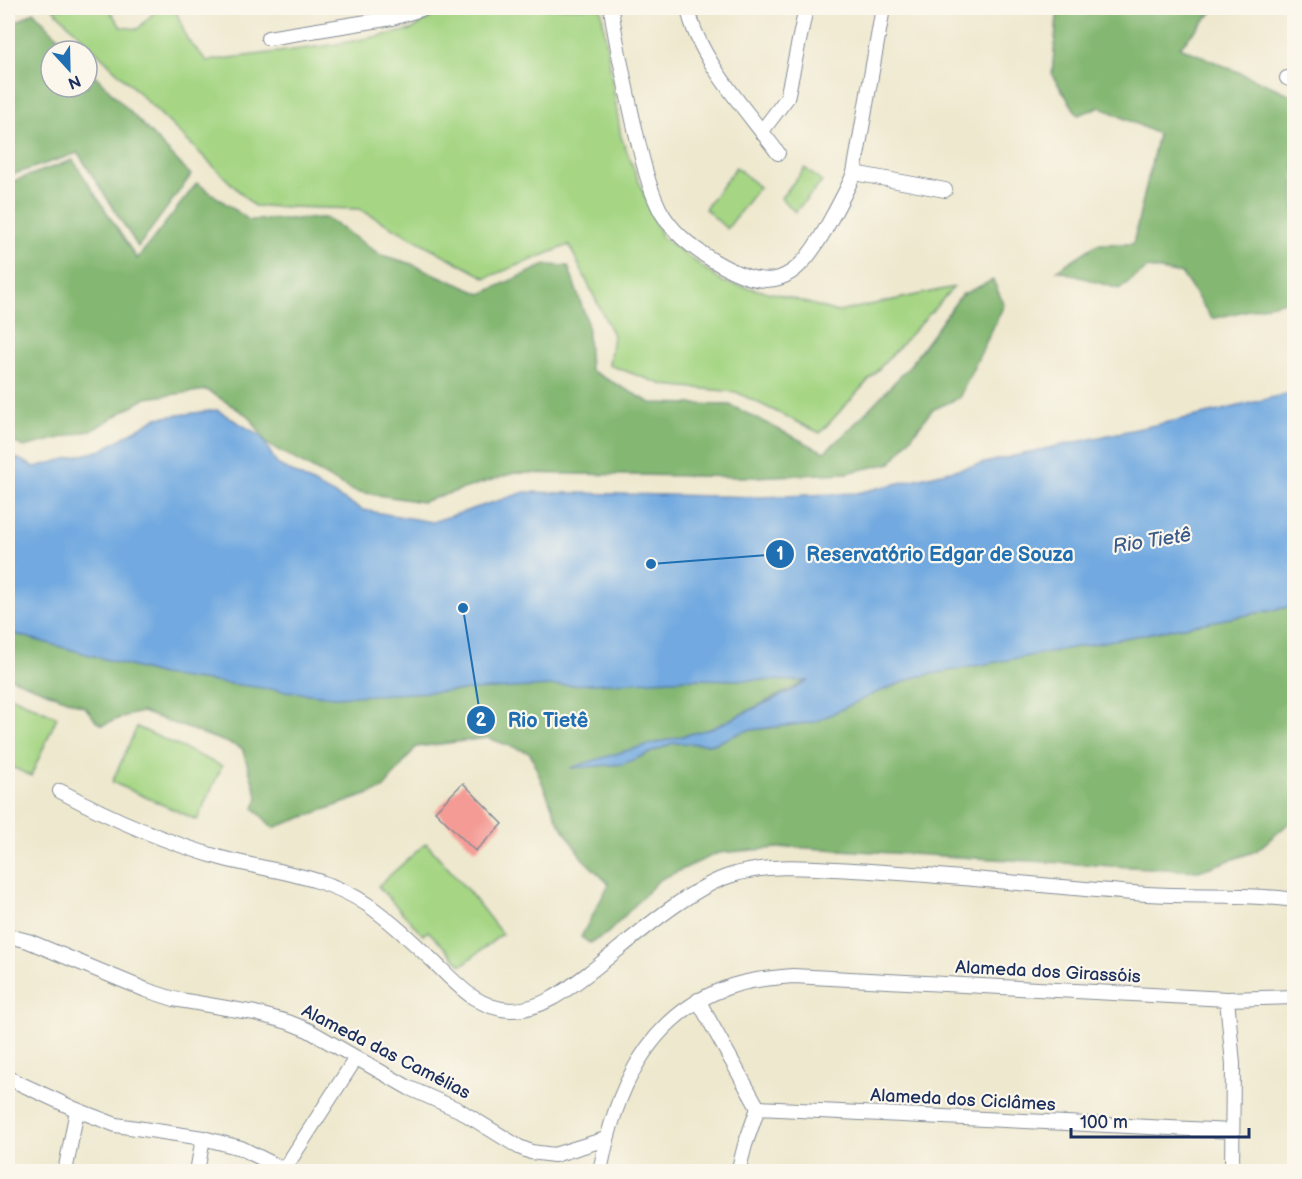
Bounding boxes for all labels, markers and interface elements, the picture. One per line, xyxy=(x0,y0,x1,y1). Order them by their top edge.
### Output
north arrow xyxy=(39,39,99,99)
text: N xyxy=(65,70,83,93)
water label: Rio Tietê xyxy=(1111,523,1193,559)
callout: Reservatório Edgar de Souza xyxy=(765,535,1086,573)
text: Reservatório Edgar de Souza xyxy=(806,543,1074,567)
text: 1 xyxy=(776,544,784,565)
callout: Rio Tietê xyxy=(466,701,600,739)
text: Rio Tietê xyxy=(508,709,589,733)
text: 2 xyxy=(476,710,487,731)
street label: Alameda dos Girassóis xyxy=(955,957,1141,987)
street label: Alameda das Camélias xyxy=(298,1000,474,1104)
street label: Alameda dos Ciclâmes xyxy=(870,1085,1056,1115)
scale bar xyxy=(1071,1101,1250,1139)
text: 100 m xyxy=(1080,1112,1128,1133)

